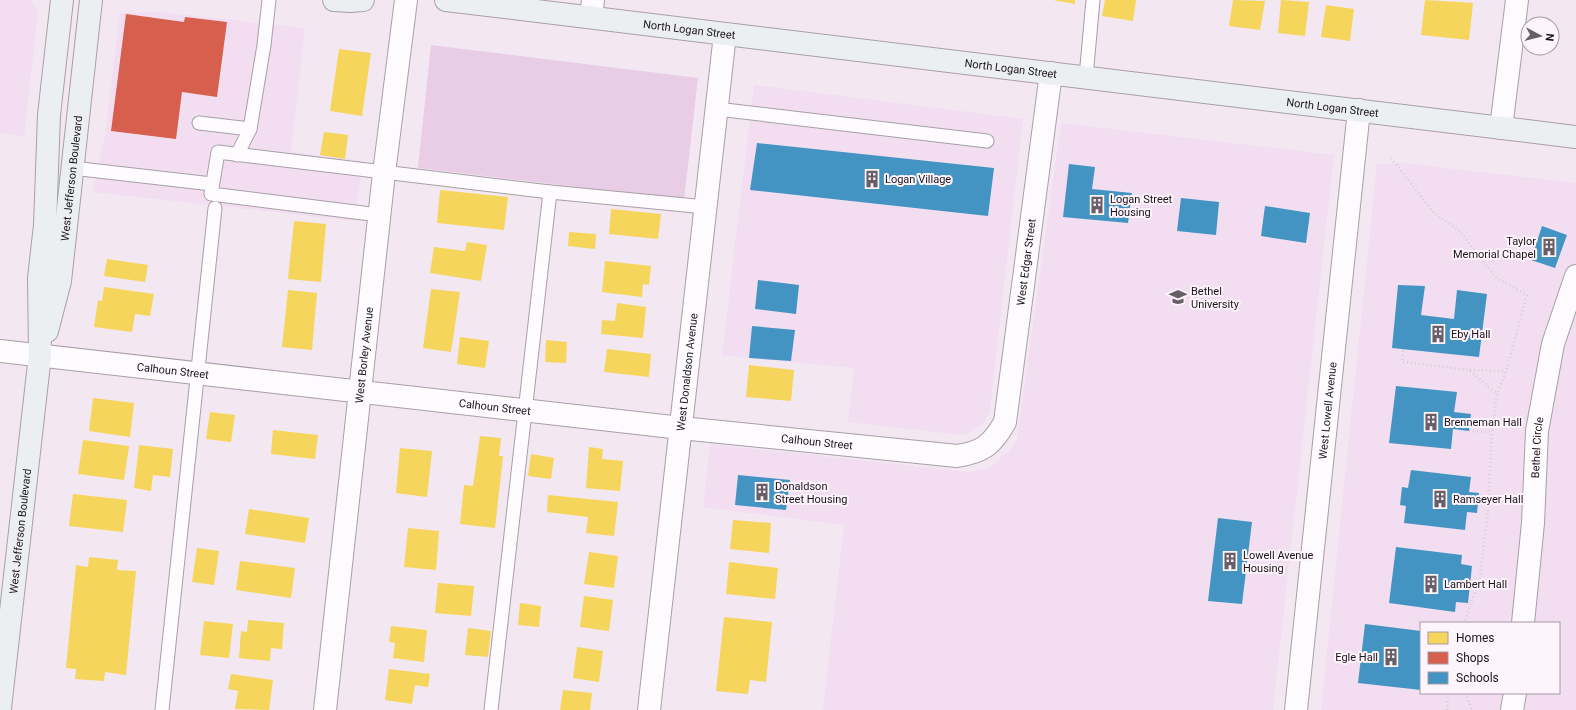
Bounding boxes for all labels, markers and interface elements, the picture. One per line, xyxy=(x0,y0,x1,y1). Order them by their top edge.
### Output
north arrow xyxy=(1520,16,1560,56)
street label: North Logan Street xyxy=(642,17,736,42)
text: N xyxy=(1542,33,1556,42)
street label: North Logan Street xyxy=(964,56,1058,81)
street label: North Logan Street xyxy=(1286,95,1380,120)
street label: West Jefferson Boulevard xyxy=(58,115,85,242)
building icon: Logan Village xyxy=(862,169,882,189)
place label: Logan Village xyxy=(885,173,951,186)
place label: Logan Street Housing xyxy=(1110,193,1173,219)
building icon: Logan Street Housing xyxy=(1087,195,1107,215)
street label: West Edgar Street xyxy=(1014,217,1038,306)
place label: Taylor Memorial Chapel xyxy=(1453,235,1536,261)
building icon: Taylor Memorial Chapel xyxy=(1539,237,1559,257)
place label: Bethel University xyxy=(1191,285,1240,311)
school or university icon: Bethel University xyxy=(1168,287,1188,307)
street label: West Borley Avenue xyxy=(352,306,376,404)
street label: West Donaldson Avenue xyxy=(674,312,700,432)
building icon: Eby Hall xyxy=(1428,324,1448,344)
place label: Eby Hall xyxy=(1451,328,1490,341)
street label: Calhoun Street xyxy=(136,360,210,381)
street label: West Lowell Avenue xyxy=(1316,361,1339,460)
street label: Calhoun Street xyxy=(458,396,532,418)
building icon: Brenneman Hall xyxy=(1421,412,1441,432)
place label: Brenneman Hall xyxy=(1444,416,1522,429)
street label: Bethel Circle xyxy=(1528,416,1546,479)
street label: Calhoun Street xyxy=(780,432,854,452)
street label: West Jefferson Boulevard xyxy=(6,468,34,594)
place label: Donaldson Street Housing xyxy=(775,480,848,506)
building icon: Donaldson Street Housing xyxy=(752,482,772,502)
building icon: Ramseyer Hall xyxy=(1430,489,1450,509)
place label: Ramseyer Hall xyxy=(1453,493,1523,506)
place label: Lowell Avenue Housing xyxy=(1243,549,1314,575)
building icon: Lowell Avenue Housing xyxy=(1220,551,1240,571)
building icon: Lambert Hall xyxy=(1421,574,1441,594)
place label: Lambert Hall xyxy=(1444,578,1507,591)
legend xyxy=(1420,622,1560,694)
text: Homes xyxy=(1456,631,1494,645)
building icon: Egle Hall xyxy=(1381,647,1401,667)
place label: Egle Hall xyxy=(1335,651,1378,664)
text: Shops xyxy=(1456,651,1490,665)
text: Schools xyxy=(1456,671,1499,685)

